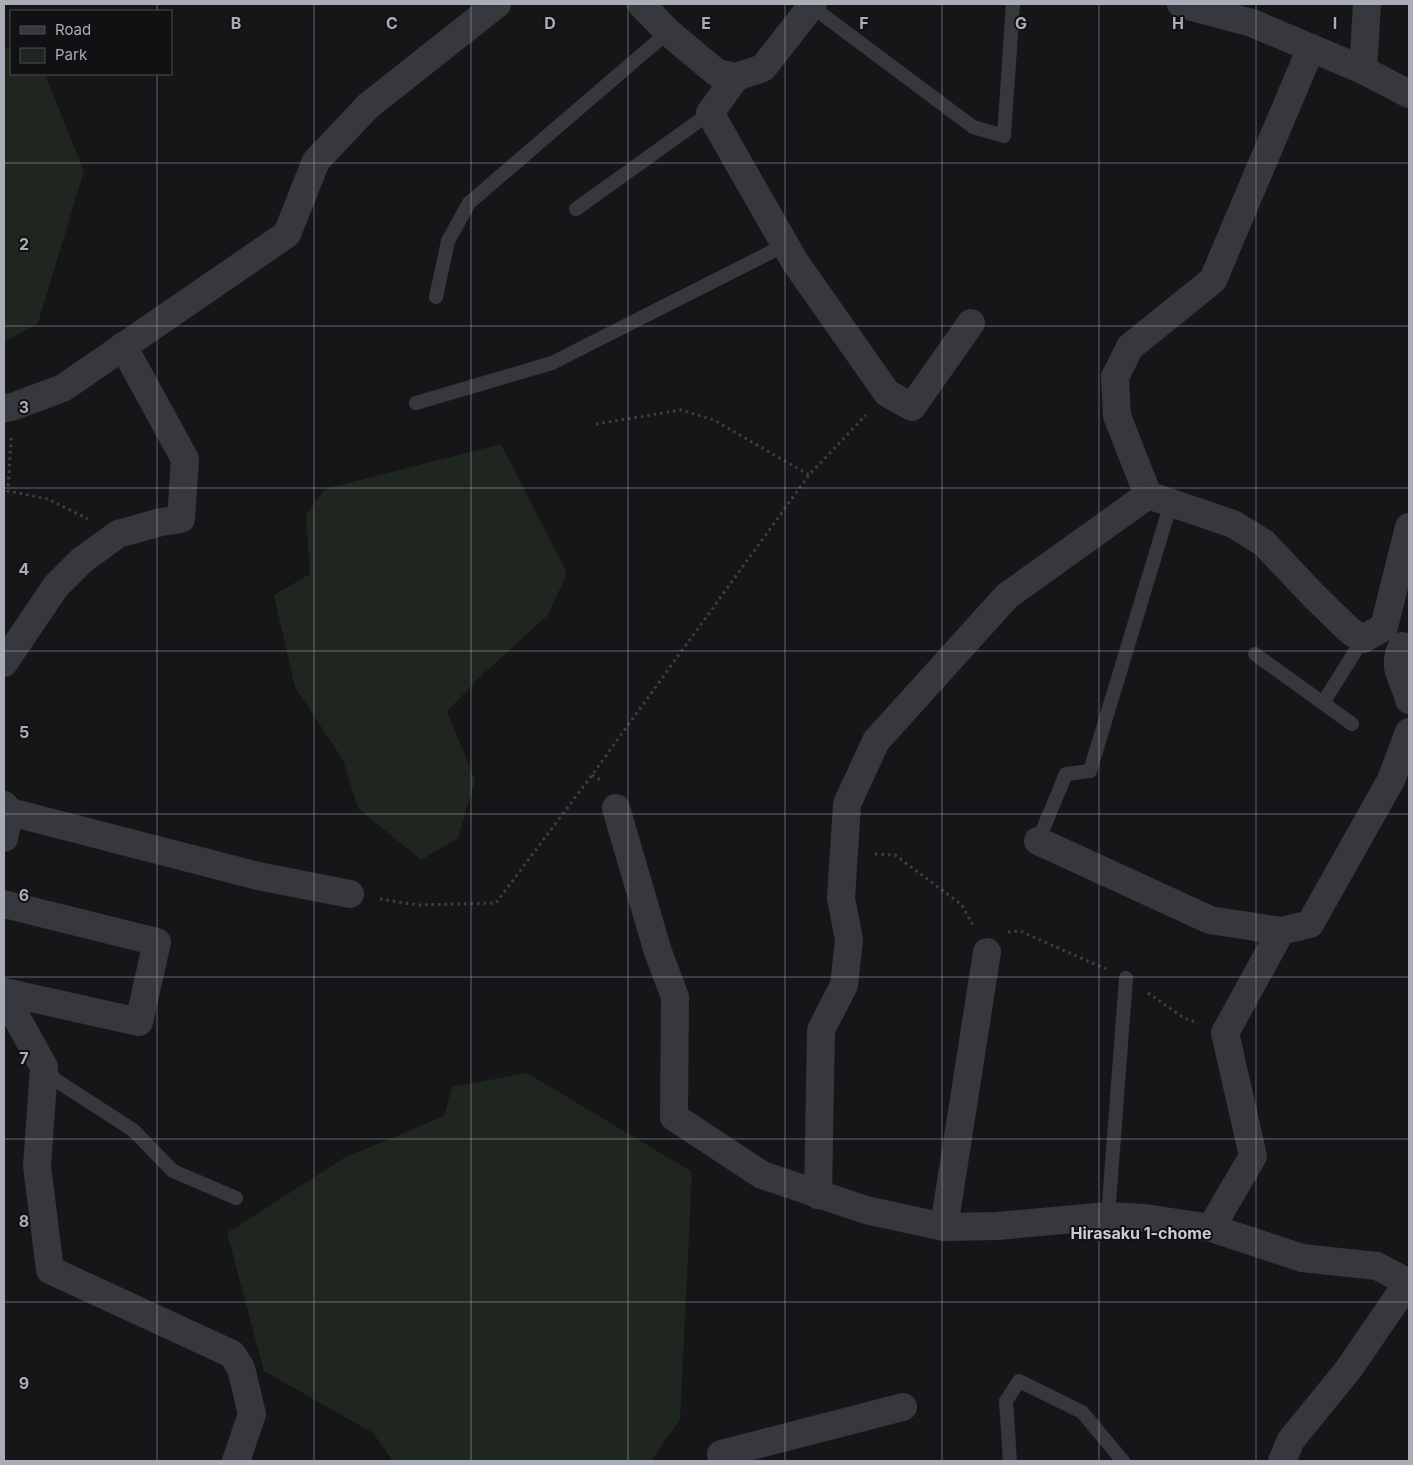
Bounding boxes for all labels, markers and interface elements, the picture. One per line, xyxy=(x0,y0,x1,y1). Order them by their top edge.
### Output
legend xyxy=(10,10,172,75)
text: B xyxy=(231,13,241,33)
text: C xyxy=(386,13,398,33)
text: D xyxy=(544,13,556,33)
text: E xyxy=(701,13,711,33)
text: F xyxy=(859,13,869,33)
text: G xyxy=(1015,13,1027,33)
text: H xyxy=(1172,13,1184,33)
text: I xyxy=(1333,13,1337,33)
text: Road xyxy=(55,20,91,39)
text: Park xyxy=(55,45,88,64)
text: 2 xyxy=(19,234,29,254)
text: 3 xyxy=(19,397,29,417)
text: 4 xyxy=(19,559,30,579)
text: 5 xyxy=(19,722,29,742)
text: 6 xyxy=(19,885,29,905)
text: 7 xyxy=(19,1048,29,1068)
text: 8 xyxy=(19,1211,29,1231)
district label: Hirasaku 1-chome xyxy=(1071,1223,1211,1243)
text: 9 xyxy=(19,1373,29,1393)

